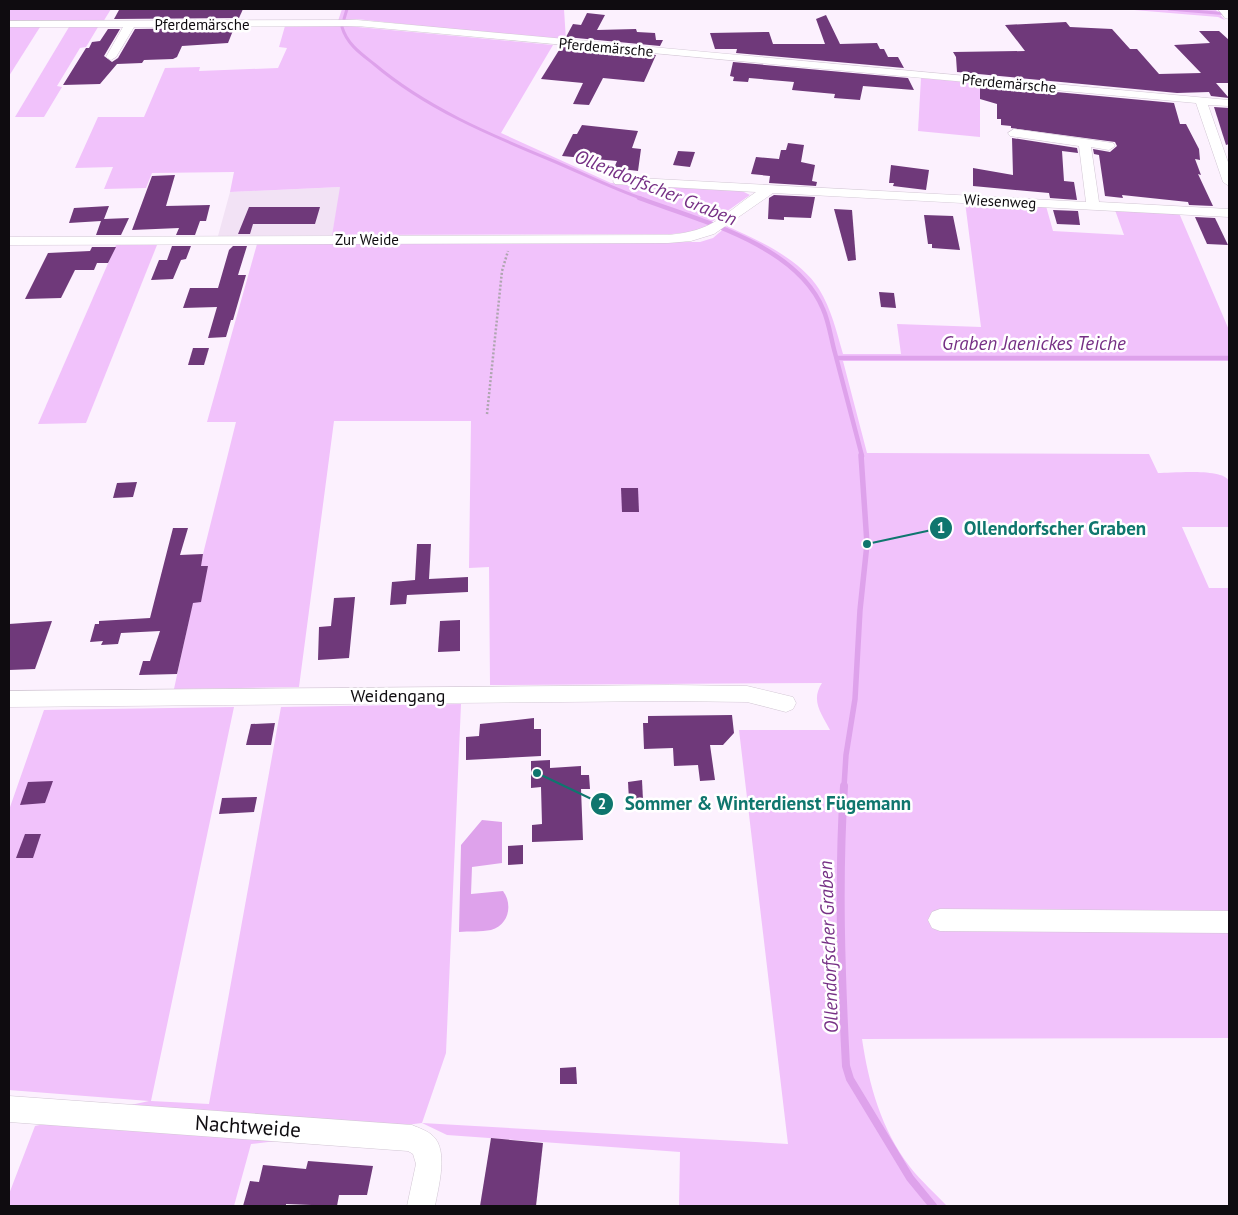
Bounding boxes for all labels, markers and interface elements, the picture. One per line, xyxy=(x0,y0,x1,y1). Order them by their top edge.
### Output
street label: Pferdemärsche xyxy=(154,15,250,34)
street label: Pferdemärsche xyxy=(558,33,654,61)
street label: Pferdemärsche xyxy=(961,69,1057,97)
water label: Ollendorfscher Graben xyxy=(571,144,741,231)
street label: Wiesenweg xyxy=(963,190,1037,212)
street label: Zur Weide xyxy=(335,230,399,249)
water label: Graben Jaenickes Teiche xyxy=(942,331,1126,355)
callout: Ollendorfscher Graben xyxy=(929,511,1156,545)
text: Ollendorfscher Graben xyxy=(964,516,1146,540)
text: 1 xyxy=(937,518,945,537)
street label: Weidengang xyxy=(351,684,445,707)
callout: Sommer & Winterdienst Fügemann xyxy=(589,787,921,821)
text: Sommer & Winterdienst Fügemann xyxy=(625,791,911,815)
text: 2 xyxy=(598,794,606,813)
water label: Ollendorfscher Graben xyxy=(813,860,843,1034)
street label: Nachtweide xyxy=(194,1109,302,1143)

